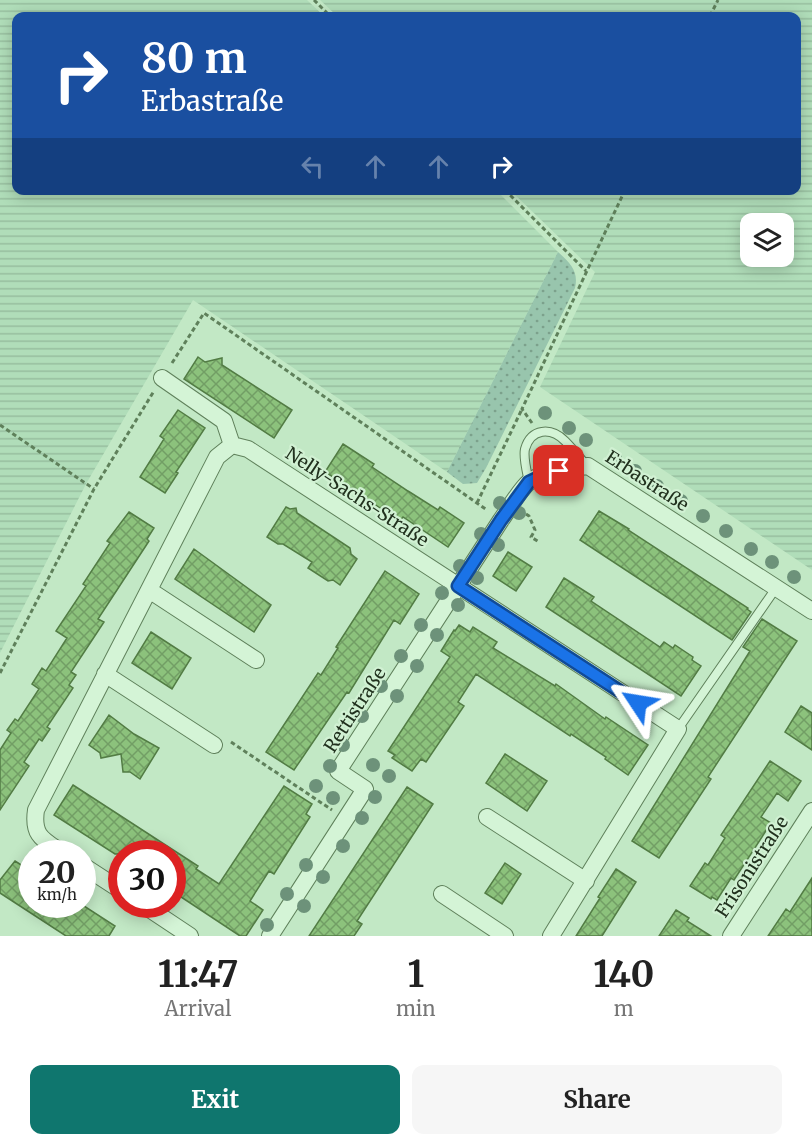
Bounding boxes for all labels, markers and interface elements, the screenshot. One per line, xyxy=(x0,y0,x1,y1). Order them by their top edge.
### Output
text: 80 m xyxy=(141,32,247,84)
icon: right xyxy=(42,36,120,114)
text: Erbastraße xyxy=(141,84,283,118)
icon: left xyxy=(296,150,329,183)
icon: ahead xyxy=(359,150,392,183)
icon: ahead xyxy=(422,150,455,183)
icon: right xyxy=(485,150,518,183)
map controls xyxy=(740,213,794,267)
button: layers xyxy=(740,213,794,267)
street label: Nelly-Sachs-Straße xyxy=(281,442,433,551)
pin xyxy=(533,445,584,496)
street label: Erbastraße xyxy=(601,445,693,516)
icon: arrive xyxy=(542,454,575,487)
street label: Rettistraße xyxy=(319,663,391,757)
position arrow xyxy=(606,671,670,735)
street label: Frisonistraße xyxy=(710,812,793,922)
speed limit sign: 30 xyxy=(108,840,186,918)
text: 20 xyxy=(38,853,76,891)
text: km/h xyxy=(37,885,77,904)
text: 11:47 xyxy=(158,952,238,997)
text: 1 xyxy=(407,952,424,997)
text: 140 xyxy=(593,952,654,997)
text: Arrival xyxy=(165,996,231,1021)
text: min xyxy=(396,996,436,1021)
text: m xyxy=(614,996,634,1021)
button: Exit xyxy=(30,1065,400,1134)
button: Share xyxy=(412,1065,782,1134)

